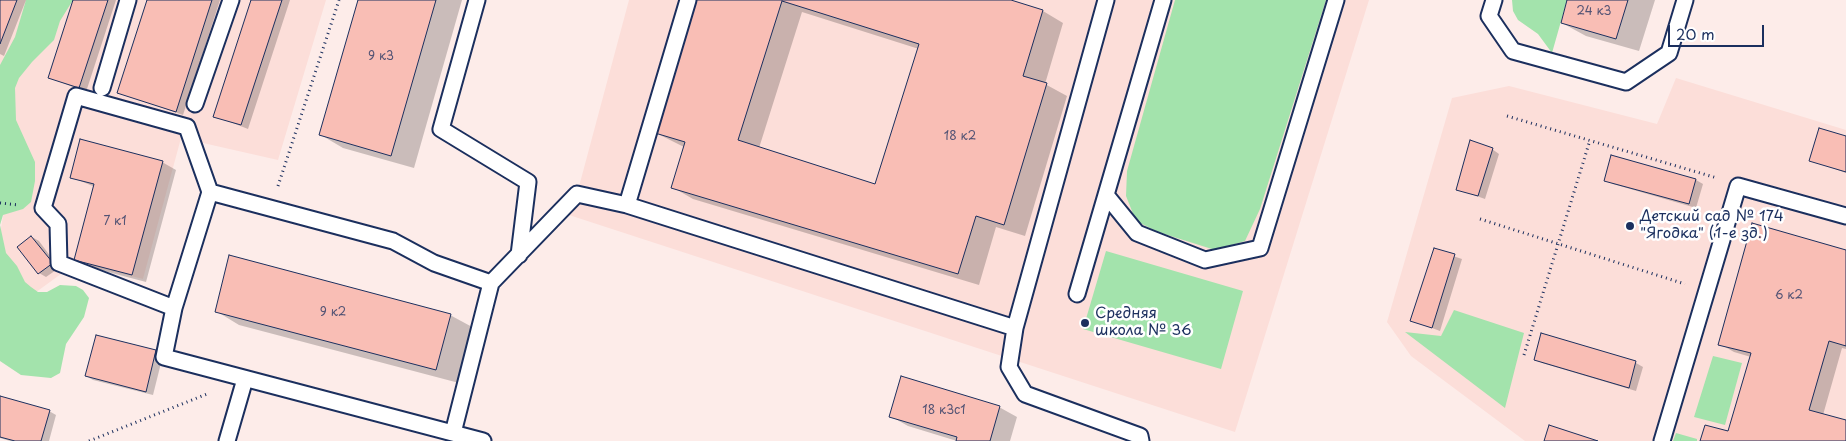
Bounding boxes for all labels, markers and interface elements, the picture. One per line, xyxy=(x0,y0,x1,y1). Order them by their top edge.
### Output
house number: 24 к3 xyxy=(1576,5,1612,19)
scale bar xyxy=(1671,15,1767,47)
text: 20 m xyxy=(1676,22,1715,45)
house number: 9 к3 xyxy=(368,50,394,64)
house number: 18 к2 xyxy=(944,130,976,144)
place label: Детский сад № 174 "Ягодка" (1-е зд.) xyxy=(1640,208,1784,243)
house number: 7 к1 xyxy=(103,215,127,229)
marker: Детский сад № 174 "Ягодка" (1-е зд.) xyxy=(1624,220,1636,232)
house number: 6 к2 xyxy=(1775,289,1803,303)
place label: Средняя школа № 36 xyxy=(1095,305,1192,340)
house number: 9 к2 xyxy=(320,306,346,320)
marker: Средняя школа № 36 xyxy=(1079,317,1091,329)
house number: 18 к3с1 xyxy=(922,404,966,418)

